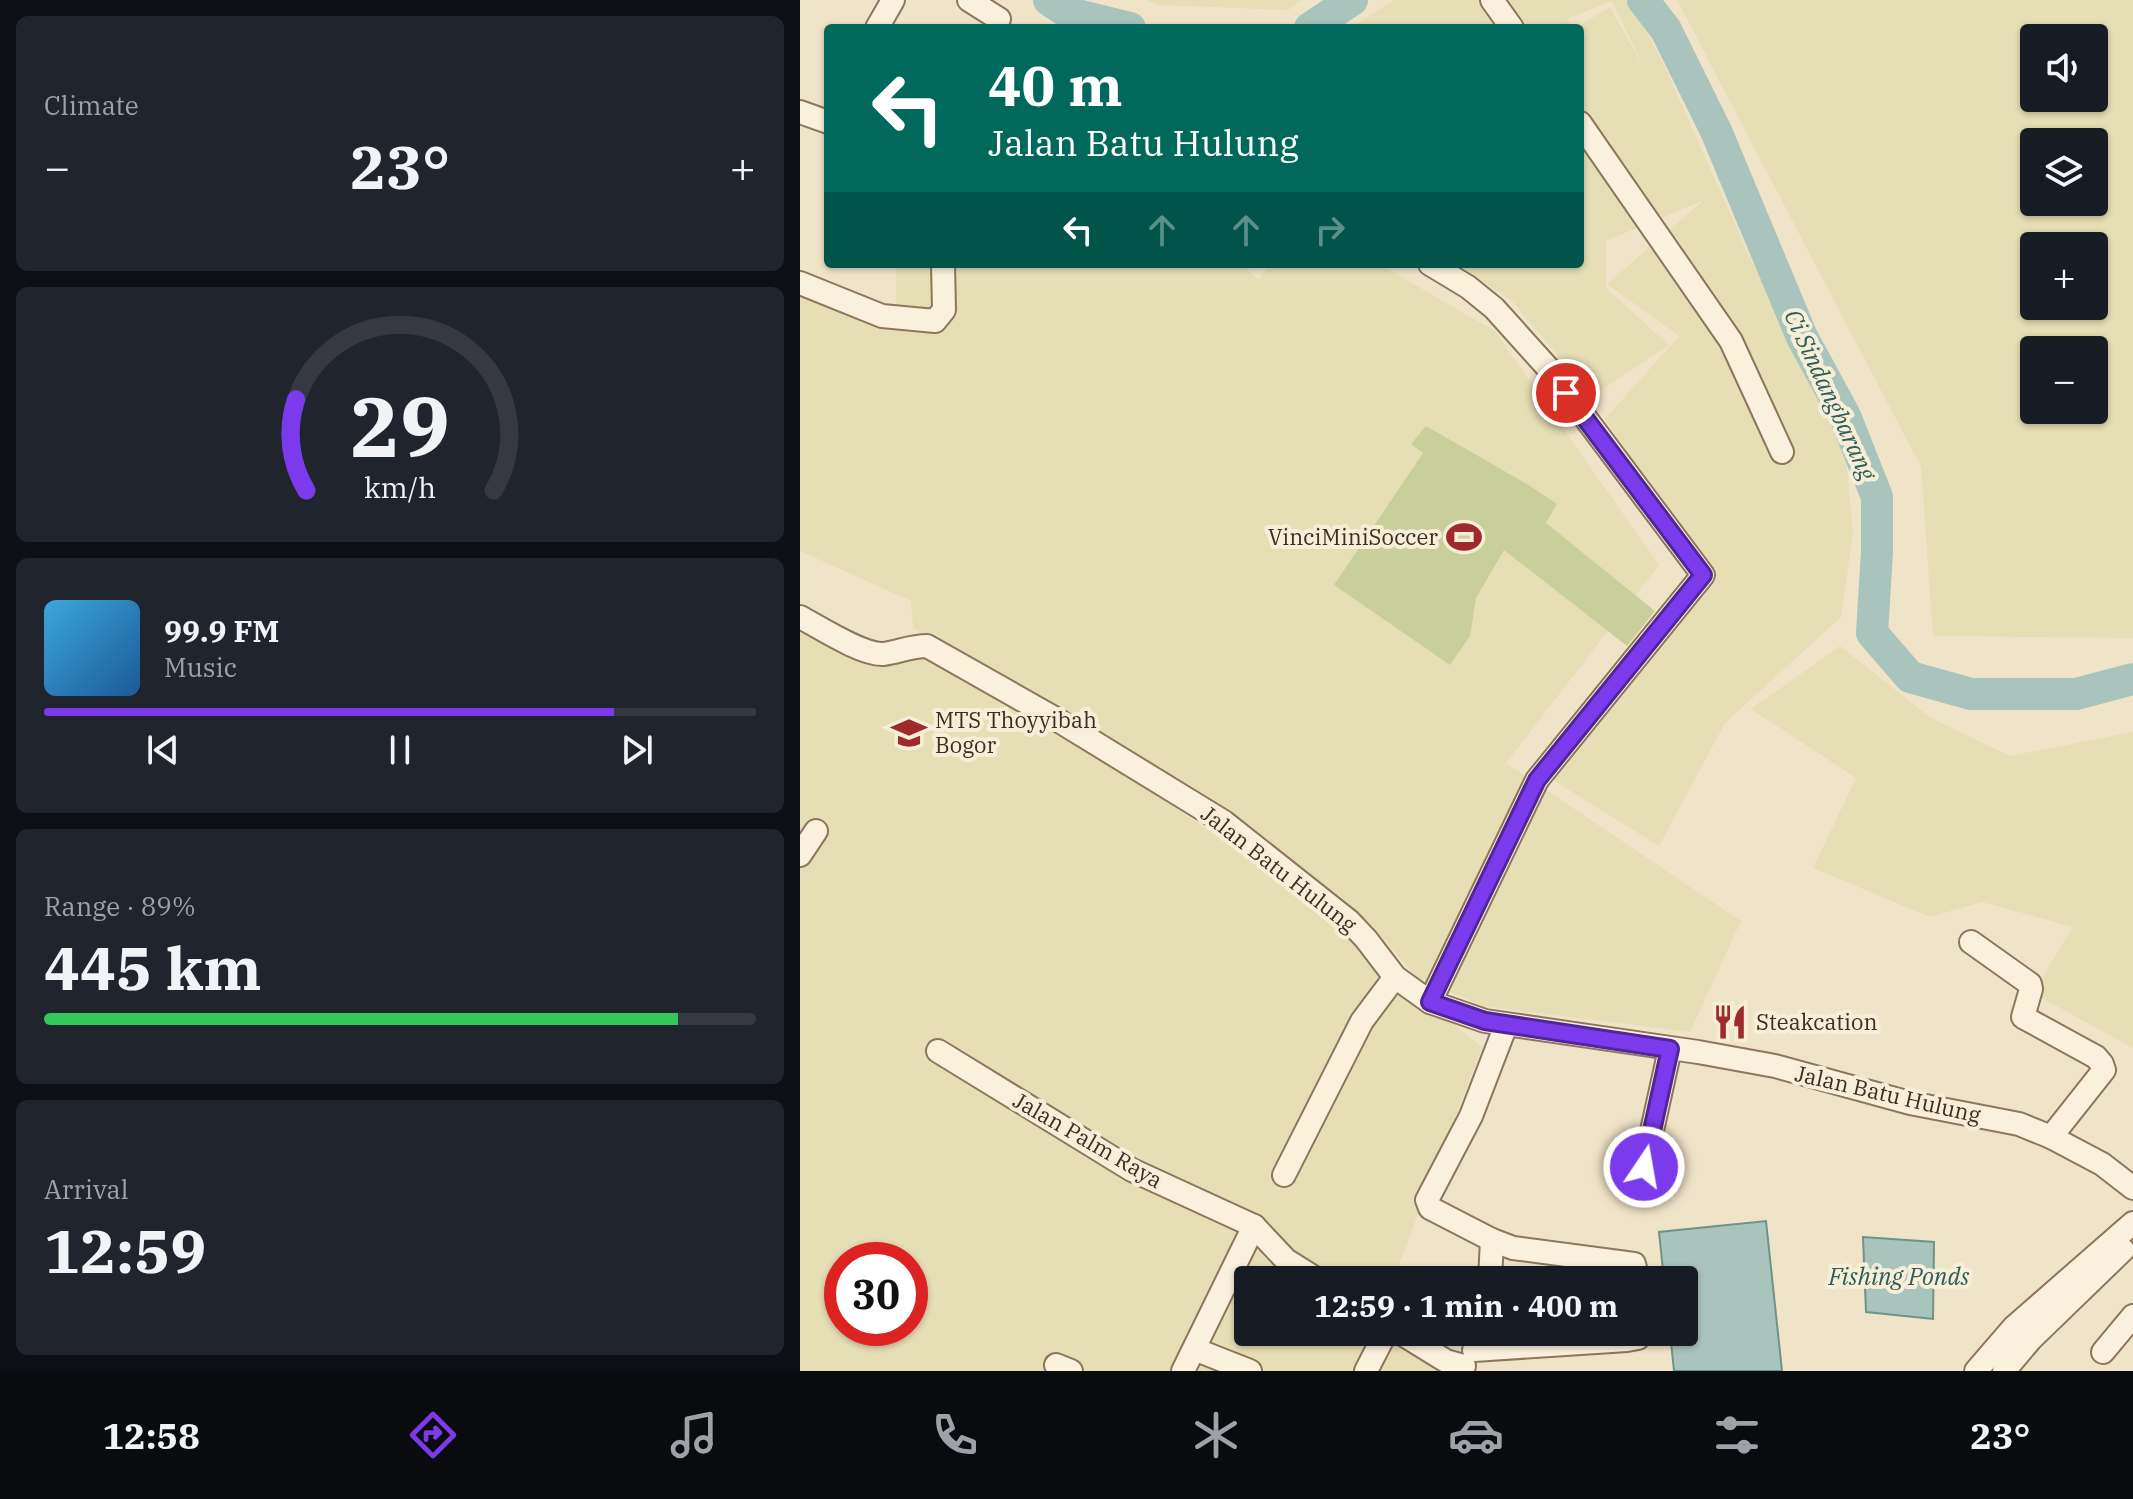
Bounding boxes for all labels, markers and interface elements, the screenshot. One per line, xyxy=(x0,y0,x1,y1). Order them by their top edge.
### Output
map controls xyxy=(2020,24,2108,424)
button: sound xyxy=(2020,24,2108,112)
text: 40 m xyxy=(988,49,1123,121)
icon: left xyxy=(856,56,960,160)
text: Climate xyxy=(44,88,139,122)
text: Jalan Batu Hulung xyxy=(988,119,1299,166)
text: 23° xyxy=(350,127,450,206)
button: layers xyxy=(2020,128,2108,216)
text: − xyxy=(44,138,70,195)
text: + xyxy=(730,138,756,195)
icon: left xyxy=(1056,208,1100,252)
icon: ahead xyxy=(1140,208,1184,252)
icon: ahead xyxy=(1224,208,1268,252)
icon: right xyxy=(1308,208,1352,252)
button: + xyxy=(2020,232,2108,320)
water label: Ci Sindangbarang xyxy=(1777,304,1885,486)
button: − xyxy=(2020,336,2108,424)
pin xyxy=(1532,359,1600,427)
text: 29 xyxy=(350,371,450,479)
icon: arrive xyxy=(1544,371,1588,415)
text: km/h xyxy=(364,469,436,506)
sports icon: VinciMiniSoccer xyxy=(1445,518,1483,556)
place label: VinciMiniSoccer xyxy=(1268,522,1438,551)
text: 99.9 FM xyxy=(164,611,279,650)
text: Music xyxy=(164,650,237,684)
place label: MTS Thoyyibah Bogor xyxy=(935,705,1097,759)
school or university icon: MTS Thoyyibah Bogor xyxy=(890,714,928,752)
icon: previous xyxy=(141,728,185,772)
icon: pause xyxy=(378,728,422,772)
icon: next xyxy=(615,728,659,772)
street label: Jalan Batu Hulung xyxy=(1196,799,1363,939)
text: Range · 89% xyxy=(44,889,196,923)
text: 445 km xyxy=(44,928,262,1007)
restaurant icon: Steakcation xyxy=(1711,1003,1749,1041)
place label: Steakcation xyxy=(1756,1007,1878,1036)
street label: Jalan Batu Hulung xyxy=(1792,1058,1984,1129)
street label: Jalan Palm Raya xyxy=(1008,1085,1168,1194)
position arrow xyxy=(1602,1125,1686,1209)
text: Arrival xyxy=(44,1172,129,1206)
text: 12:59 xyxy=(44,1211,206,1290)
speed limit sign: 30 xyxy=(824,1242,928,1346)
water label: Fishing Ponds xyxy=(1828,1260,1969,1292)
text: 12:59 · 1 min · 400 m xyxy=(1314,1286,1618,1325)
icon: directions xyxy=(405,1407,461,1463)
icon: music xyxy=(666,1407,722,1463)
icon: phone xyxy=(927,1407,983,1463)
icon: climate xyxy=(1188,1407,1244,1463)
icon: car xyxy=(1448,1407,1504,1463)
icon: filters xyxy=(1709,1407,1765,1463)
text: 12:58 xyxy=(102,1412,200,1459)
text: 23° xyxy=(1970,1412,2030,1459)

